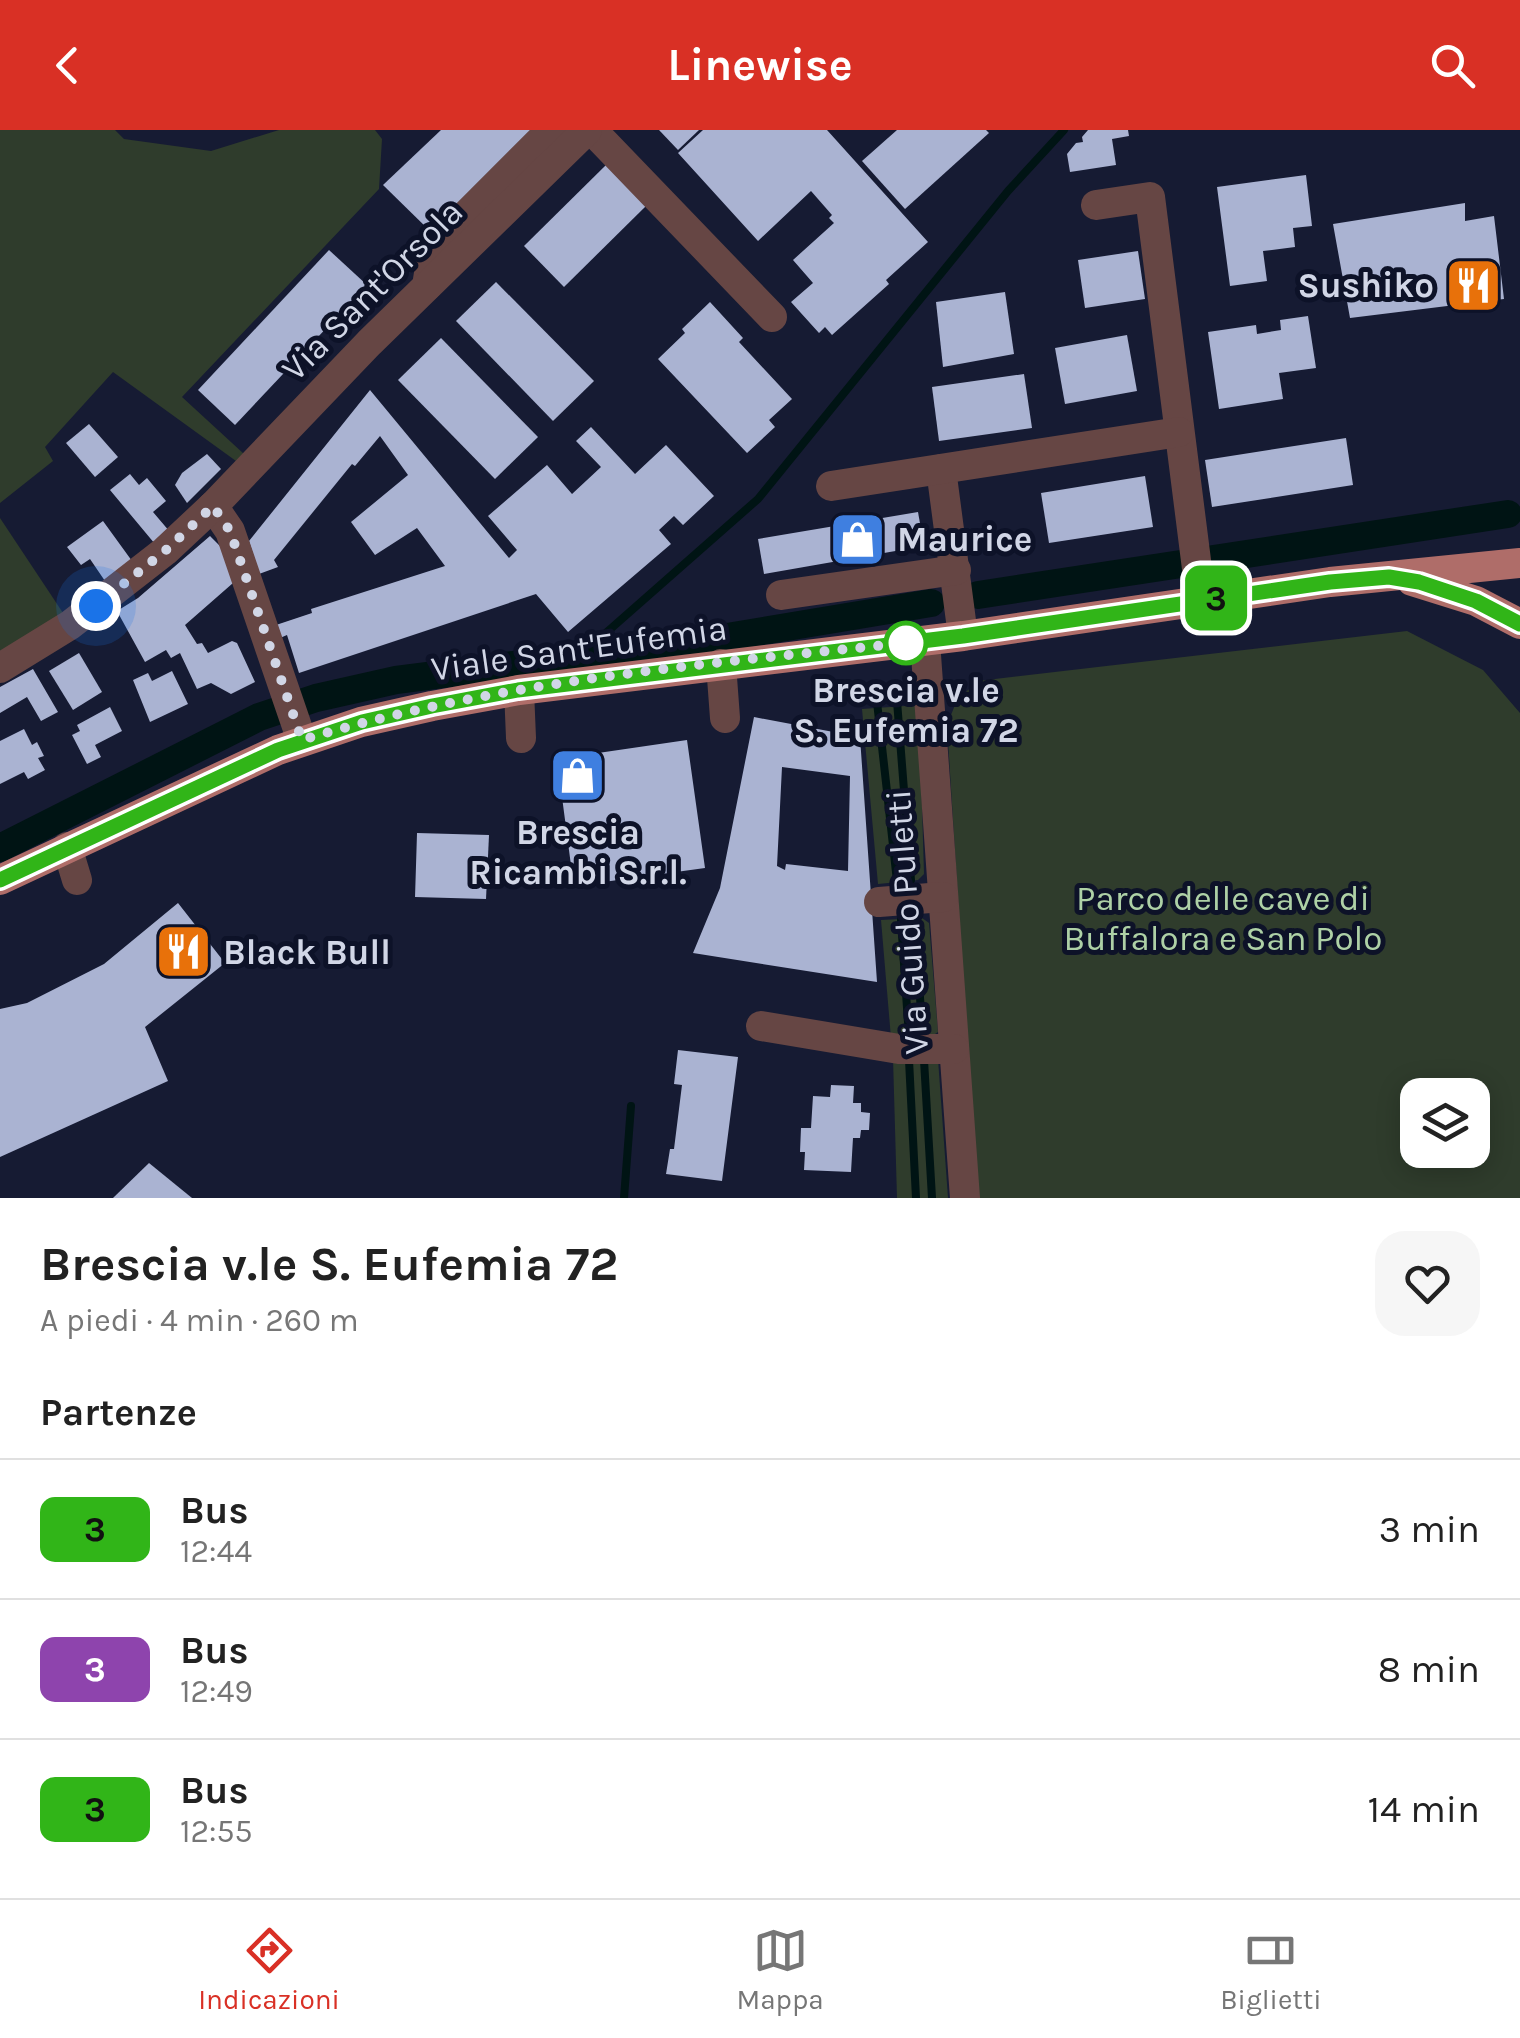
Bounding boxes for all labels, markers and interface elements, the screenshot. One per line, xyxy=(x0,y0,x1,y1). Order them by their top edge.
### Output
icon: back xyxy=(40,38,95,93)
icon: search xyxy=(1425,38,1480,93)
text: Linewise xyxy=(667,39,853,91)
street label: Via Sant'Orsola xyxy=(273,191,471,389)
restaurant icon: Sushiko xyxy=(1443,255,1503,315)
place label: Sushiko xyxy=(1297,265,1434,306)
shop icon: Maurice xyxy=(828,509,888,569)
place label: Maurice xyxy=(897,519,1032,560)
line badge: 3 xyxy=(1184,566,1248,630)
text: 3 xyxy=(1205,578,1227,619)
your location xyxy=(71,581,121,631)
street label: Viale Sant'Eufemia xyxy=(429,607,730,690)
marker: Brescia v.le S. Eufemia 72 xyxy=(885,622,927,664)
place label: Brescia v.le S. Eufemia 72 xyxy=(793,670,1019,751)
shop icon: Brescia Ricambi S.r.l. xyxy=(548,746,608,806)
street label: Via Guido Puletti xyxy=(878,788,937,1056)
place label: Brescia Ricambi S.r.l. xyxy=(469,812,687,893)
park label: Parco delle cave di Buffalora e San Polo xyxy=(1064,878,1382,959)
restaurant icon: Black Bull xyxy=(154,922,214,982)
place label: Black Bull xyxy=(223,932,391,973)
map controls xyxy=(1400,1078,1490,1168)
button: layers xyxy=(1400,1078,1490,1168)
button: heart xyxy=(1375,1231,1480,1336)
text: Brescia v.le S. Eufemia 72 xyxy=(40,1236,618,1292)
text: A piedi · 4 min · 260 m xyxy=(40,1302,359,1339)
text: Partenze xyxy=(40,1390,197,1435)
text: Bus xyxy=(180,1488,249,1533)
text: 3 min xyxy=(1379,1507,1480,1552)
text: 3 xyxy=(84,1509,106,1550)
text: 12:44 xyxy=(180,1533,252,1570)
text: Bus xyxy=(180,1628,249,1673)
text: 8 min xyxy=(1378,1647,1480,1692)
text: 3 xyxy=(84,1649,106,1690)
text: 12:49 xyxy=(180,1673,253,1710)
text: Bus xyxy=(180,1768,249,1813)
text: 14 min xyxy=(1367,1787,1480,1832)
text: 3 xyxy=(84,1789,106,1830)
text: 12:55 xyxy=(180,1813,253,1850)
tab: Indicazioni xyxy=(198,1923,340,2016)
tab: Mappa xyxy=(736,1923,824,2016)
tab: Biglietti xyxy=(1220,1923,1322,2016)

